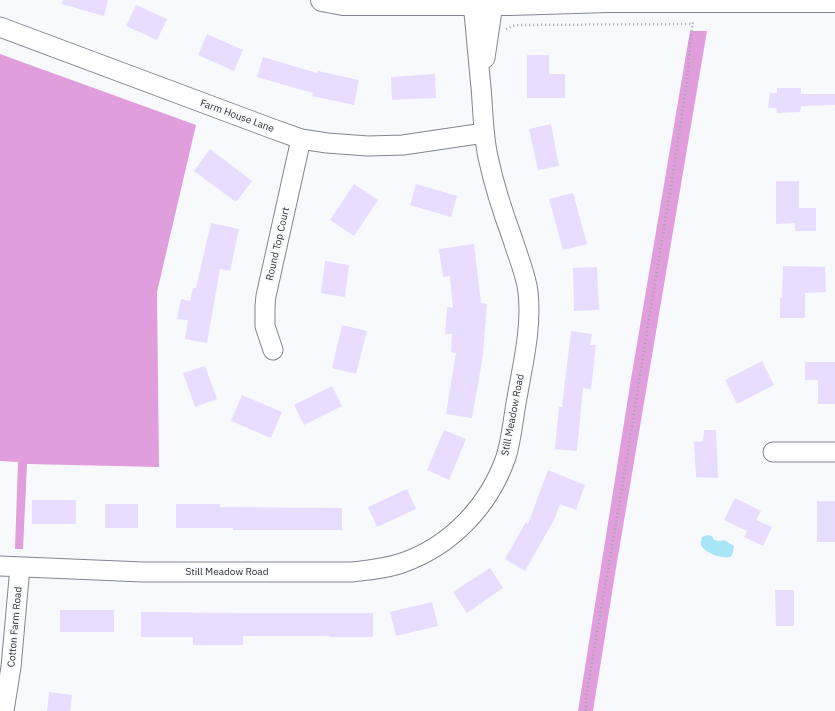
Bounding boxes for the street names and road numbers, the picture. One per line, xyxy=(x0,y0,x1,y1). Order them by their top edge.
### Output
street label: Farm House Lane xyxy=(198,97,276,135)
street label: Round Top Court xyxy=(264,206,292,282)
street label: Still Meadow Road xyxy=(499,373,527,457)
street label: Still Meadow Road xyxy=(186,566,268,578)
street label: Cotton Farm Road xyxy=(6,586,24,668)

